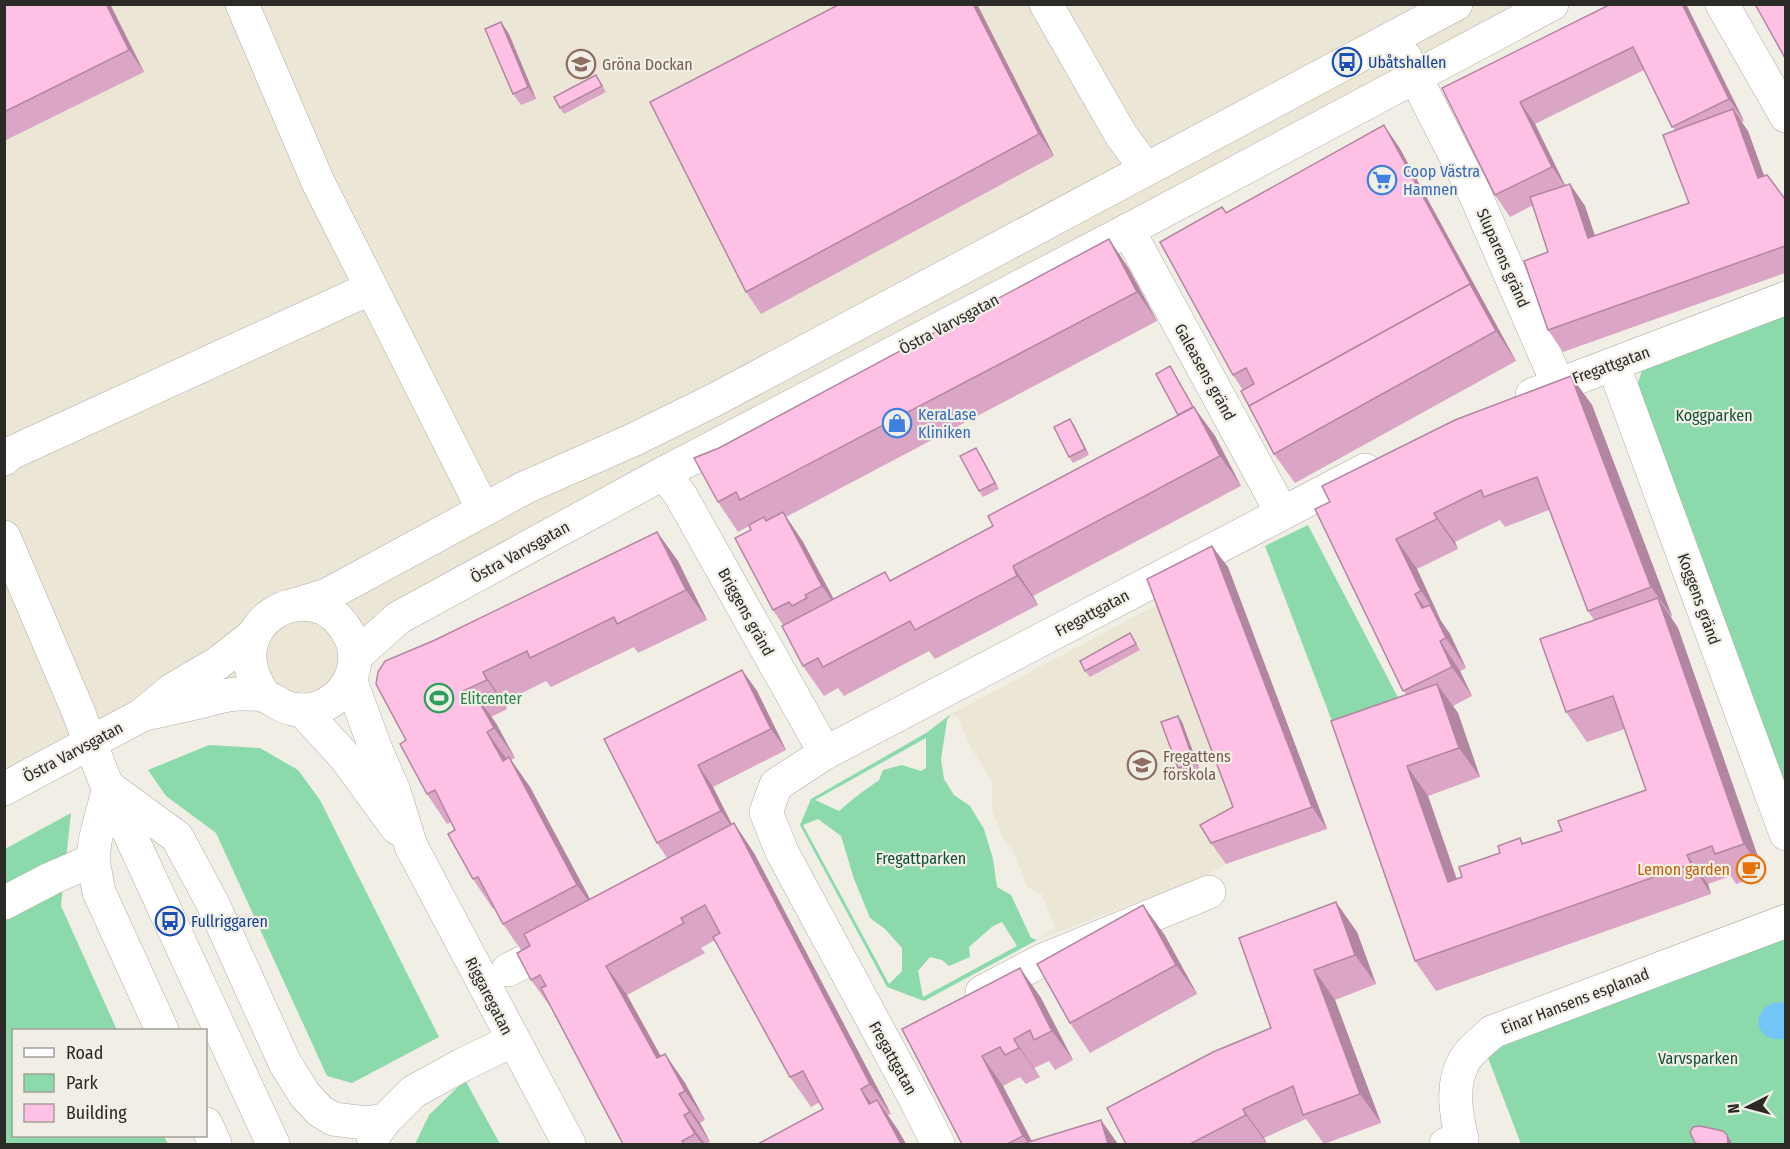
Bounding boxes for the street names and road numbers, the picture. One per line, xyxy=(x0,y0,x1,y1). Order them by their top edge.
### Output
street label: Sluparens gränd xyxy=(1473,206,1533,310)
street label: Östra Varvsgatan xyxy=(896,290,1002,358)
street label: Galeasens gränd xyxy=(1171,320,1239,424)
street label: Fregattgatan xyxy=(1570,342,1652,388)
street label: Östra Varvsgatan xyxy=(467,517,573,587)
street label: Koggens gränd xyxy=(1674,551,1724,647)
street label: Briggens gränd xyxy=(714,565,778,659)
street label: Fregattgatan xyxy=(1052,586,1132,640)
street label: Östra Varvsgatan xyxy=(20,718,126,786)
street label: Riggaregatan xyxy=(461,954,517,1038)
street label: Einar Hansens esplanad xyxy=(1498,964,1652,1038)
street label: Fregattgatan xyxy=(865,1018,921,1098)

